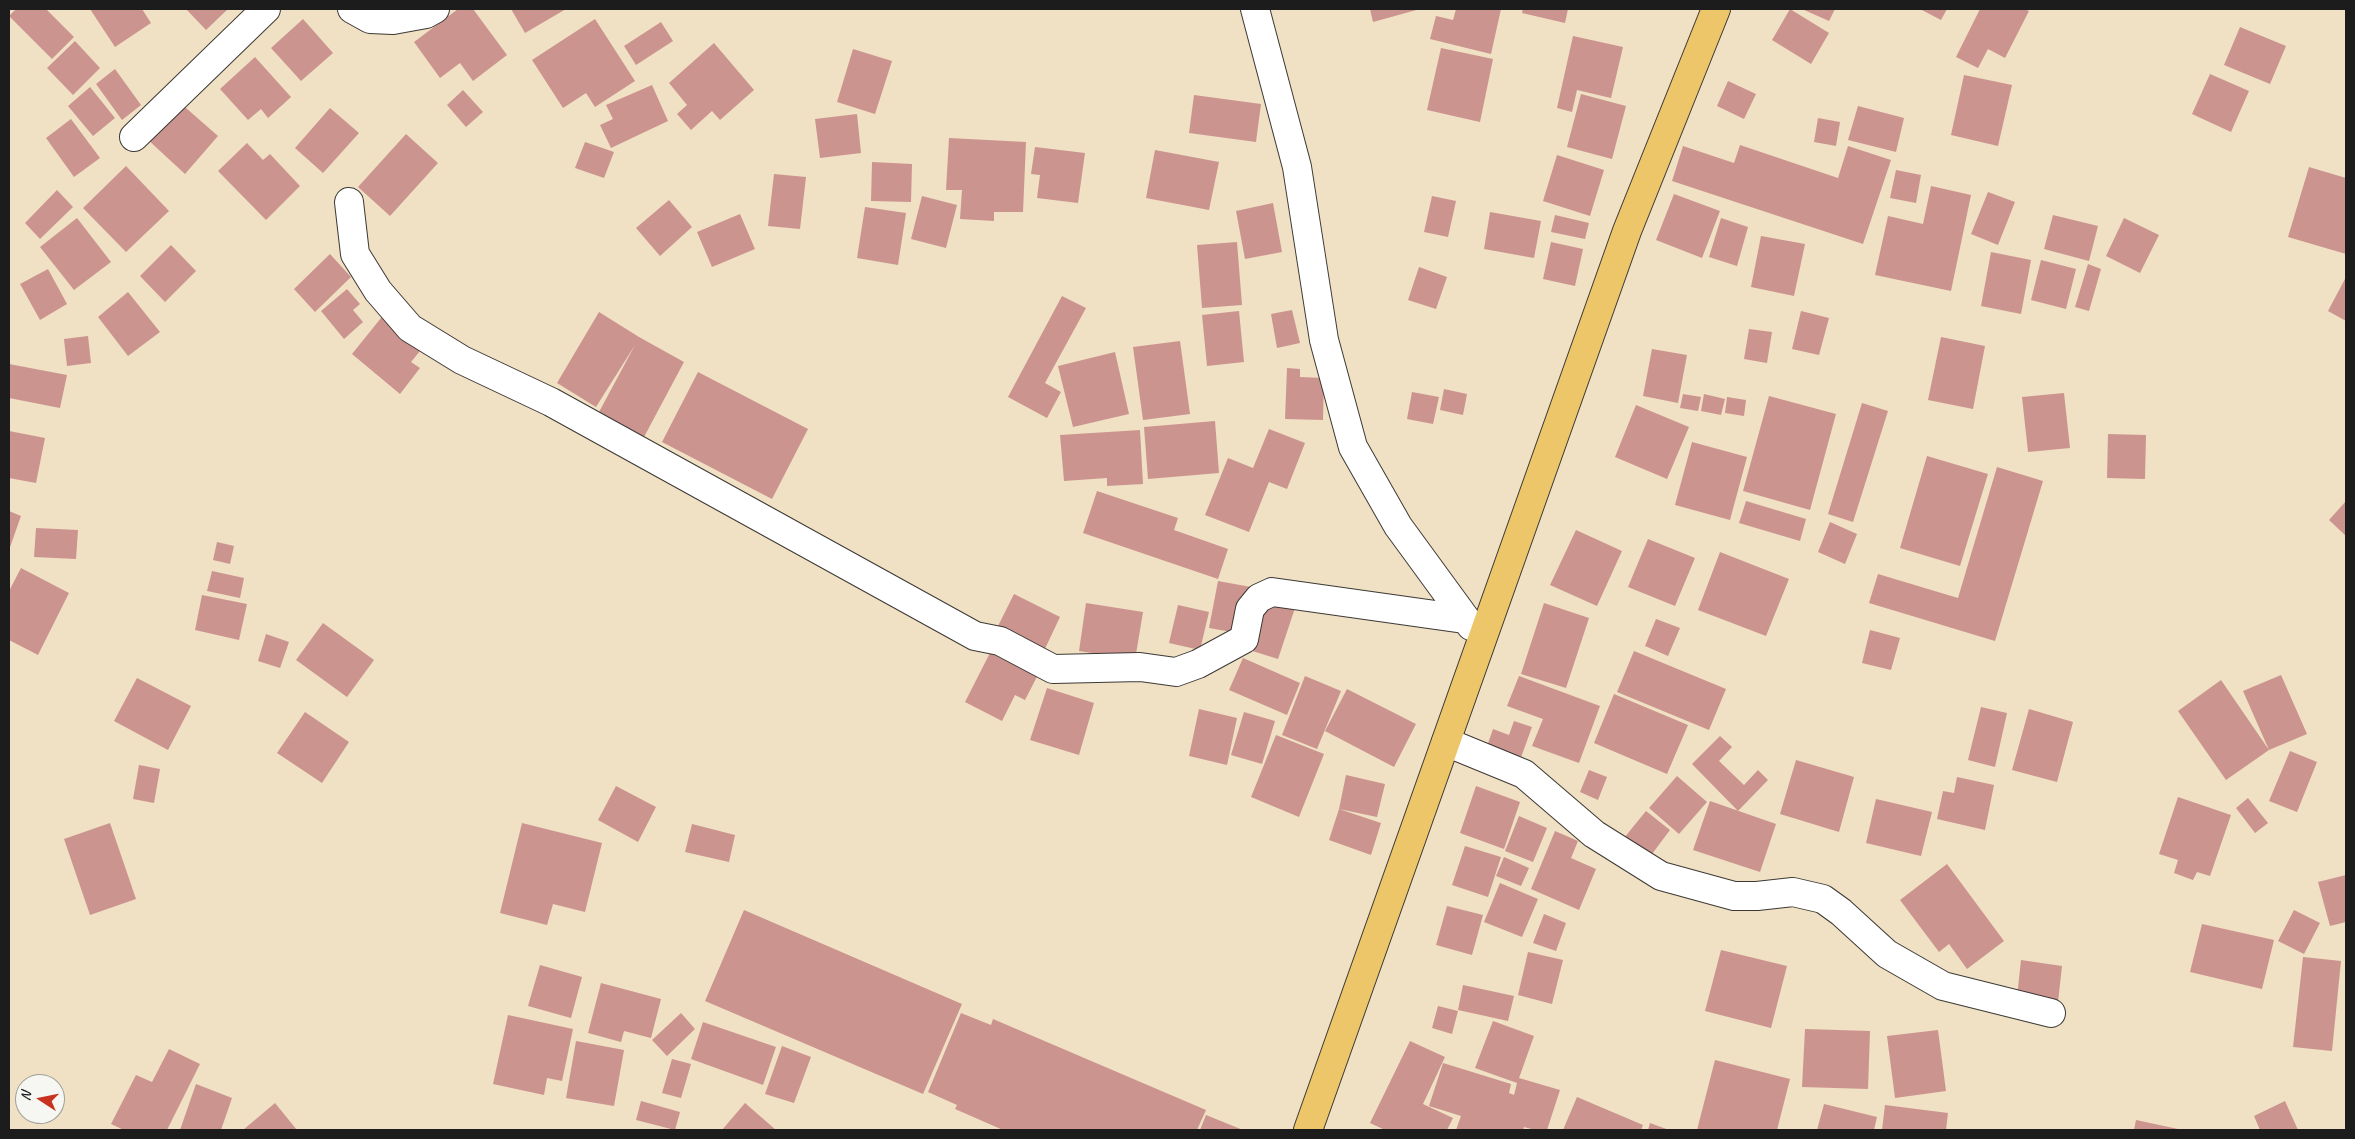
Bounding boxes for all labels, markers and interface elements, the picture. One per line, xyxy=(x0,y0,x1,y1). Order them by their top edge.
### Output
north arrow xyxy=(15,1074,65,1124)
text: N xyxy=(17,1090,35,1102)

